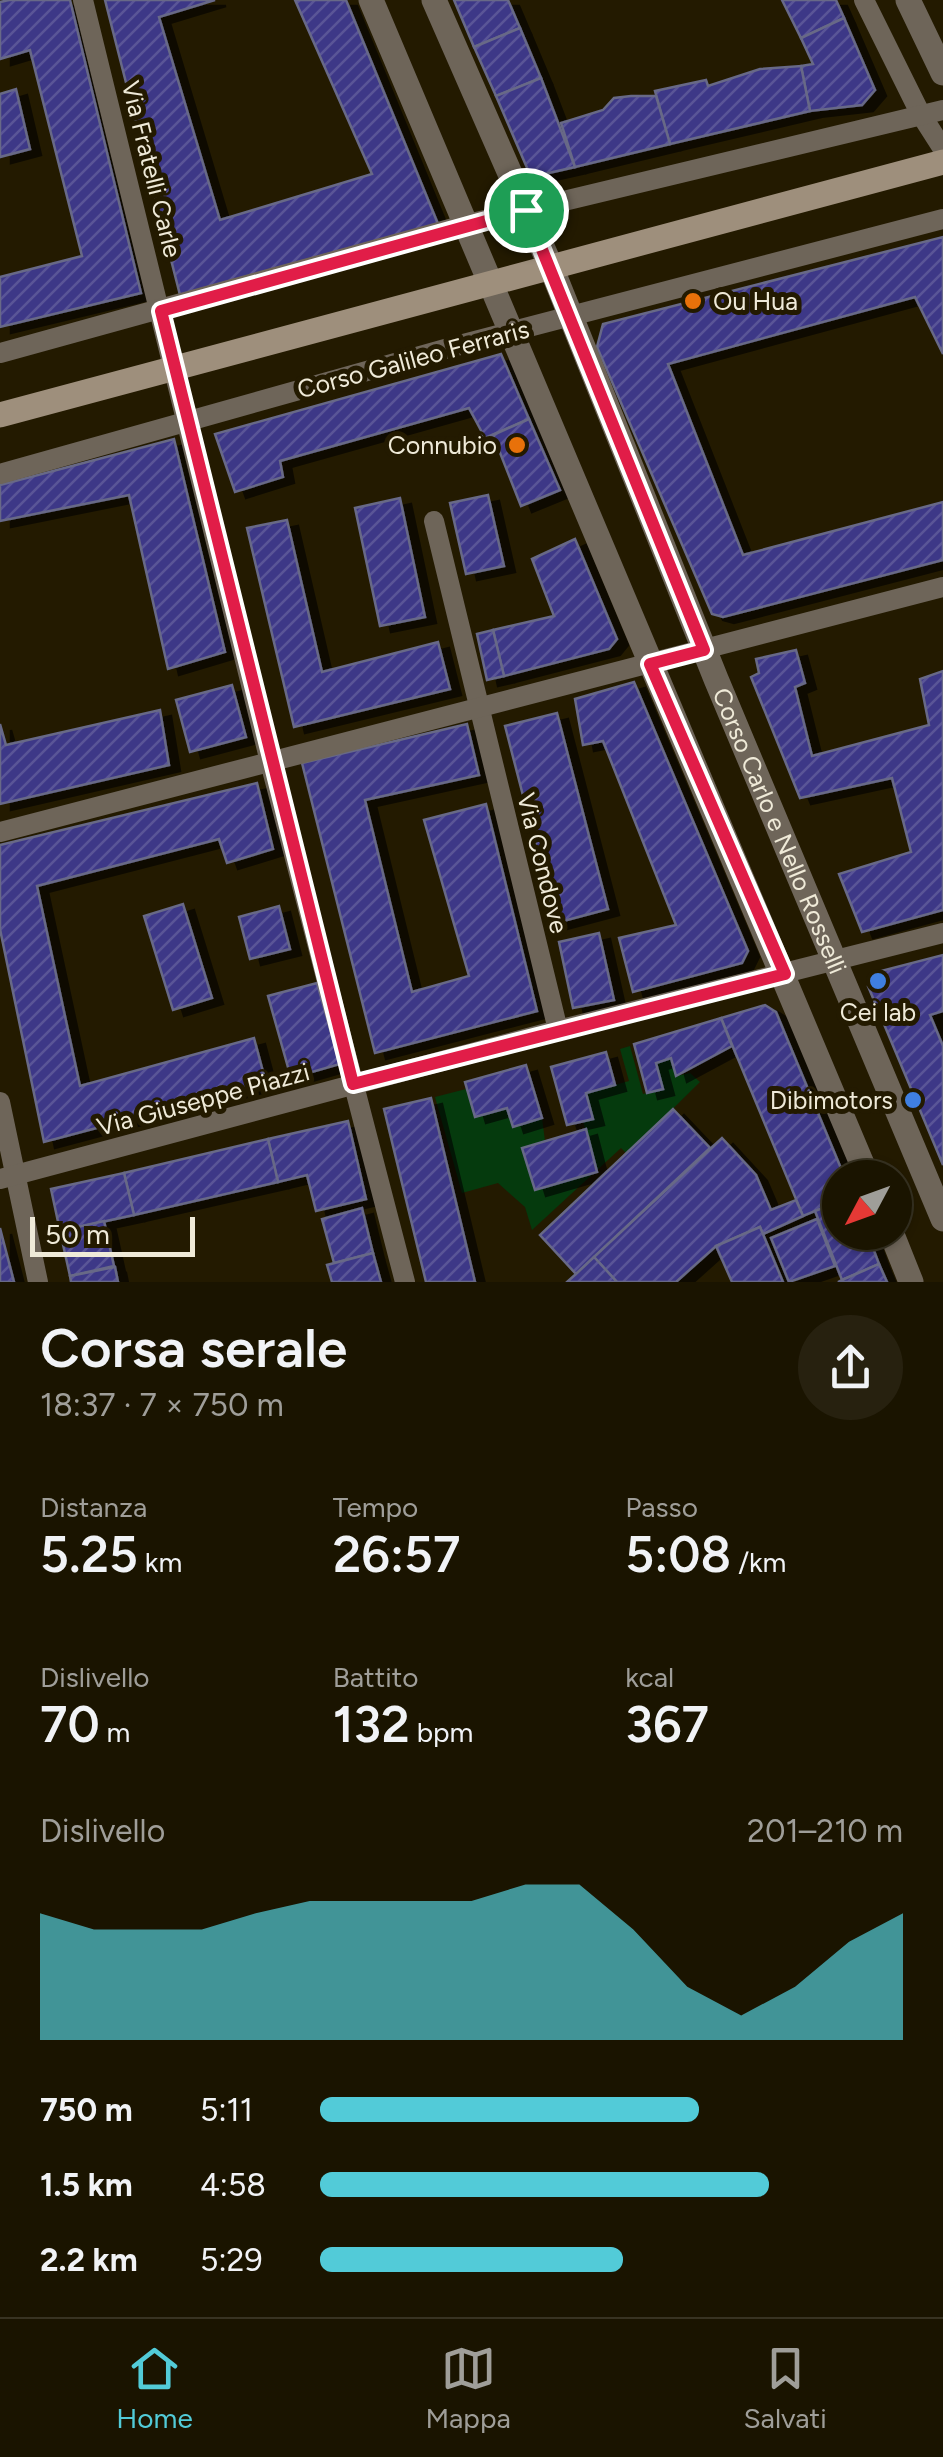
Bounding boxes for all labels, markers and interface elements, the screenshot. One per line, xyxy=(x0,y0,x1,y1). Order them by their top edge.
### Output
street label: Via Fratelli Carle xyxy=(116,78,188,260)
pin xyxy=(484,168,569,253)
icon: arrive xyxy=(499,183,554,238)
place label: Ou Hua xyxy=(713,286,798,316)
marker: Ou Hua xyxy=(682,290,704,312)
street label: Corso Galileo Ferraris xyxy=(294,314,532,404)
place label: Connubio xyxy=(388,430,497,460)
marker: Connubio xyxy=(506,434,528,456)
street label: Corso Carlo e Nello Rosselli xyxy=(706,683,853,978)
street label: Via Condove xyxy=(511,790,575,936)
marker: Cei lab xyxy=(867,970,889,992)
place label: Cei lab xyxy=(840,997,916,1027)
street label: Via Giuseppe Piazzi xyxy=(93,1056,313,1142)
place label: Dibimotors xyxy=(770,1085,893,1115)
marker: Dibimotors xyxy=(902,1089,924,1111)
north arrow xyxy=(822,1160,912,1250)
map controls xyxy=(822,1160,912,1250)
scale bar xyxy=(30,1212,195,1256)
text: 50 m xyxy=(45,1217,110,1251)
text: Corsa serale xyxy=(40,1315,347,1381)
button: share xyxy=(798,1315,903,1420)
text: 18:37 · 7 × 750 m xyxy=(40,1386,284,1424)
text: Distanza xyxy=(40,1490,147,1524)
text: Tempo xyxy=(333,1490,418,1524)
text: Passo xyxy=(625,1490,698,1524)
text: 5.25 xyxy=(40,1524,138,1585)
text: 26:57 xyxy=(333,1524,460,1585)
text: 5:08 xyxy=(625,1524,731,1585)
text: km xyxy=(138,1545,182,1579)
text: /km xyxy=(731,1545,786,1579)
text: Dislivello xyxy=(40,1660,150,1694)
text: Battito xyxy=(333,1660,418,1694)
text: kcal xyxy=(625,1660,674,1694)
text: 70 xyxy=(40,1694,100,1755)
text: 132 xyxy=(333,1694,410,1755)
text: 367 xyxy=(625,1694,709,1755)
text: m xyxy=(100,1715,130,1749)
text: bpm xyxy=(410,1715,473,1749)
text: Dislivello xyxy=(40,1812,165,1850)
text: 201–210 m xyxy=(747,1812,903,1850)
text: 750 m xyxy=(40,2091,133,2129)
text: 5:11 xyxy=(200,2091,253,2129)
text: 1.5 km xyxy=(40,2166,133,2204)
text: 4:58 xyxy=(200,2166,266,2204)
text: 2.2 km xyxy=(40,2241,138,2279)
text: 5:29 xyxy=(200,2241,263,2279)
tab: Home xyxy=(116,2341,193,2435)
tab: Mappa xyxy=(425,2341,511,2435)
tab: Salvati xyxy=(743,2341,827,2435)

